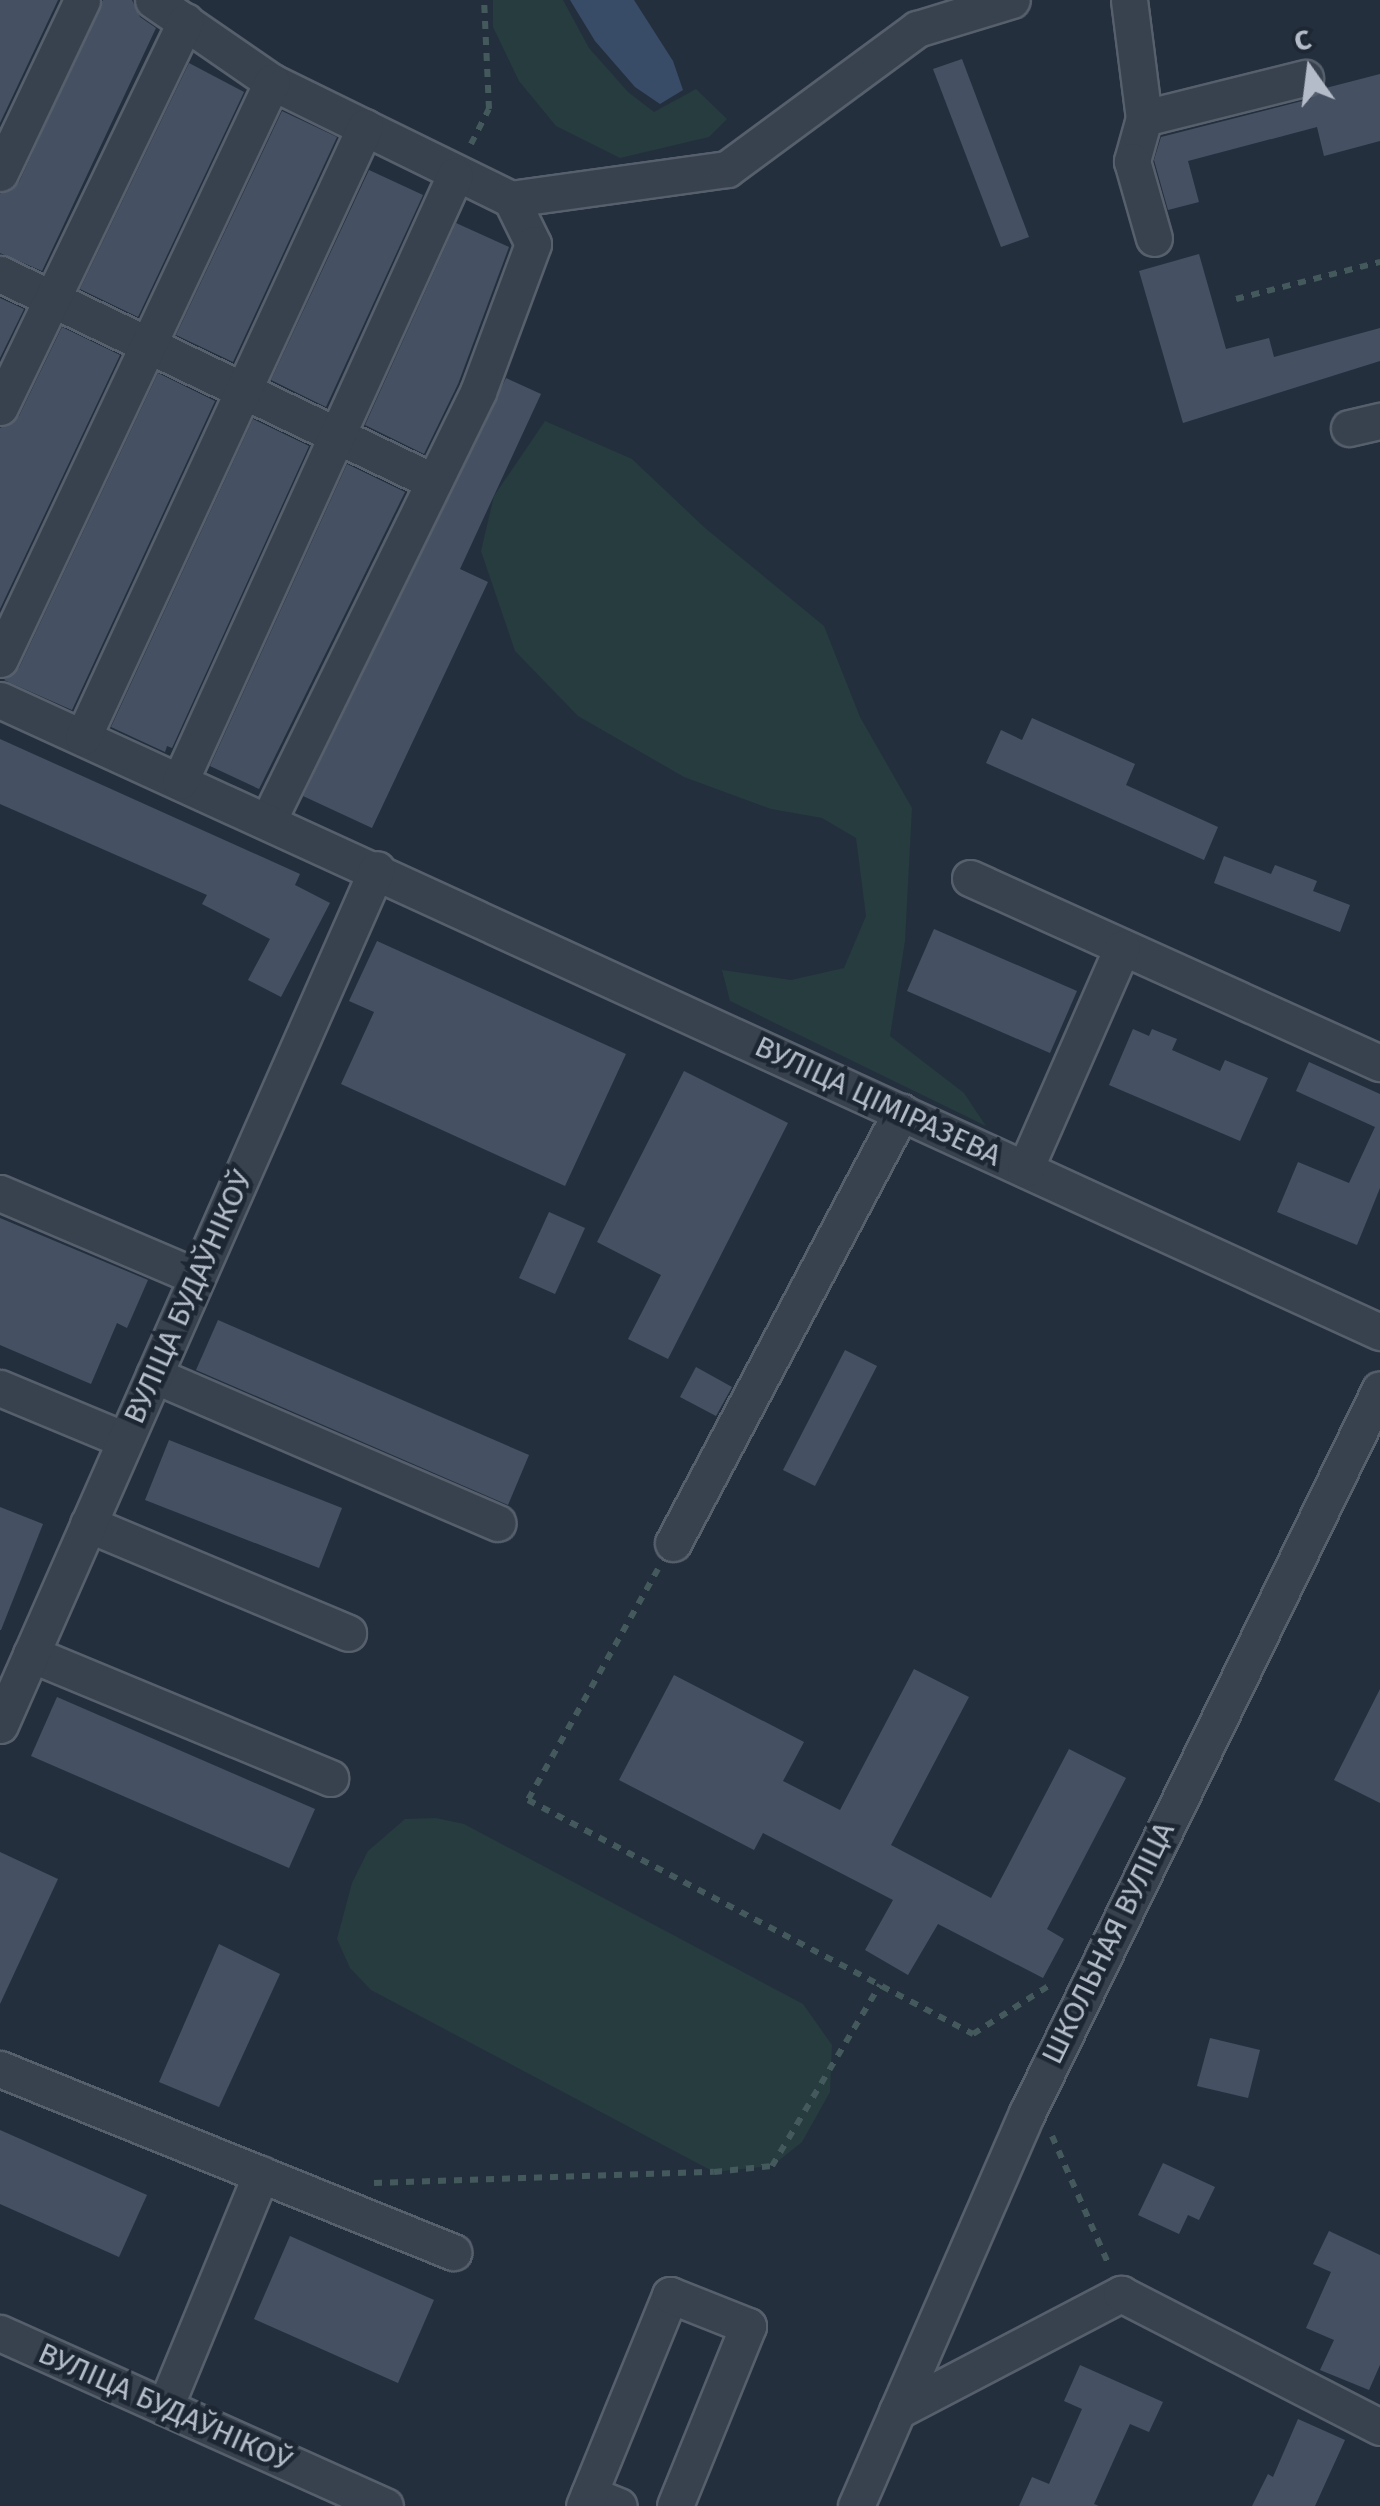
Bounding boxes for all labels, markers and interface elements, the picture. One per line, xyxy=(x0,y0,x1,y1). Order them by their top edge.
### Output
north arrow xyxy=(1260,20,1360,120)
text: С xyxy=(1291,22,1314,58)
street label: ВУЛІЦА ЦІМІРАЗЕВА xyxy=(749,1028,1007,1174)
street label: ВУЛІЦА БУДАЎНІКОЎ xyxy=(116,1165,260,1429)
street label: ШКОЛЬНАЯ ВУЛІЦА xyxy=(1034,1816,1182,2070)
street label: ВУЛІЦА БУДАЎНІКОЎ xyxy=(33,2335,297,2479)

